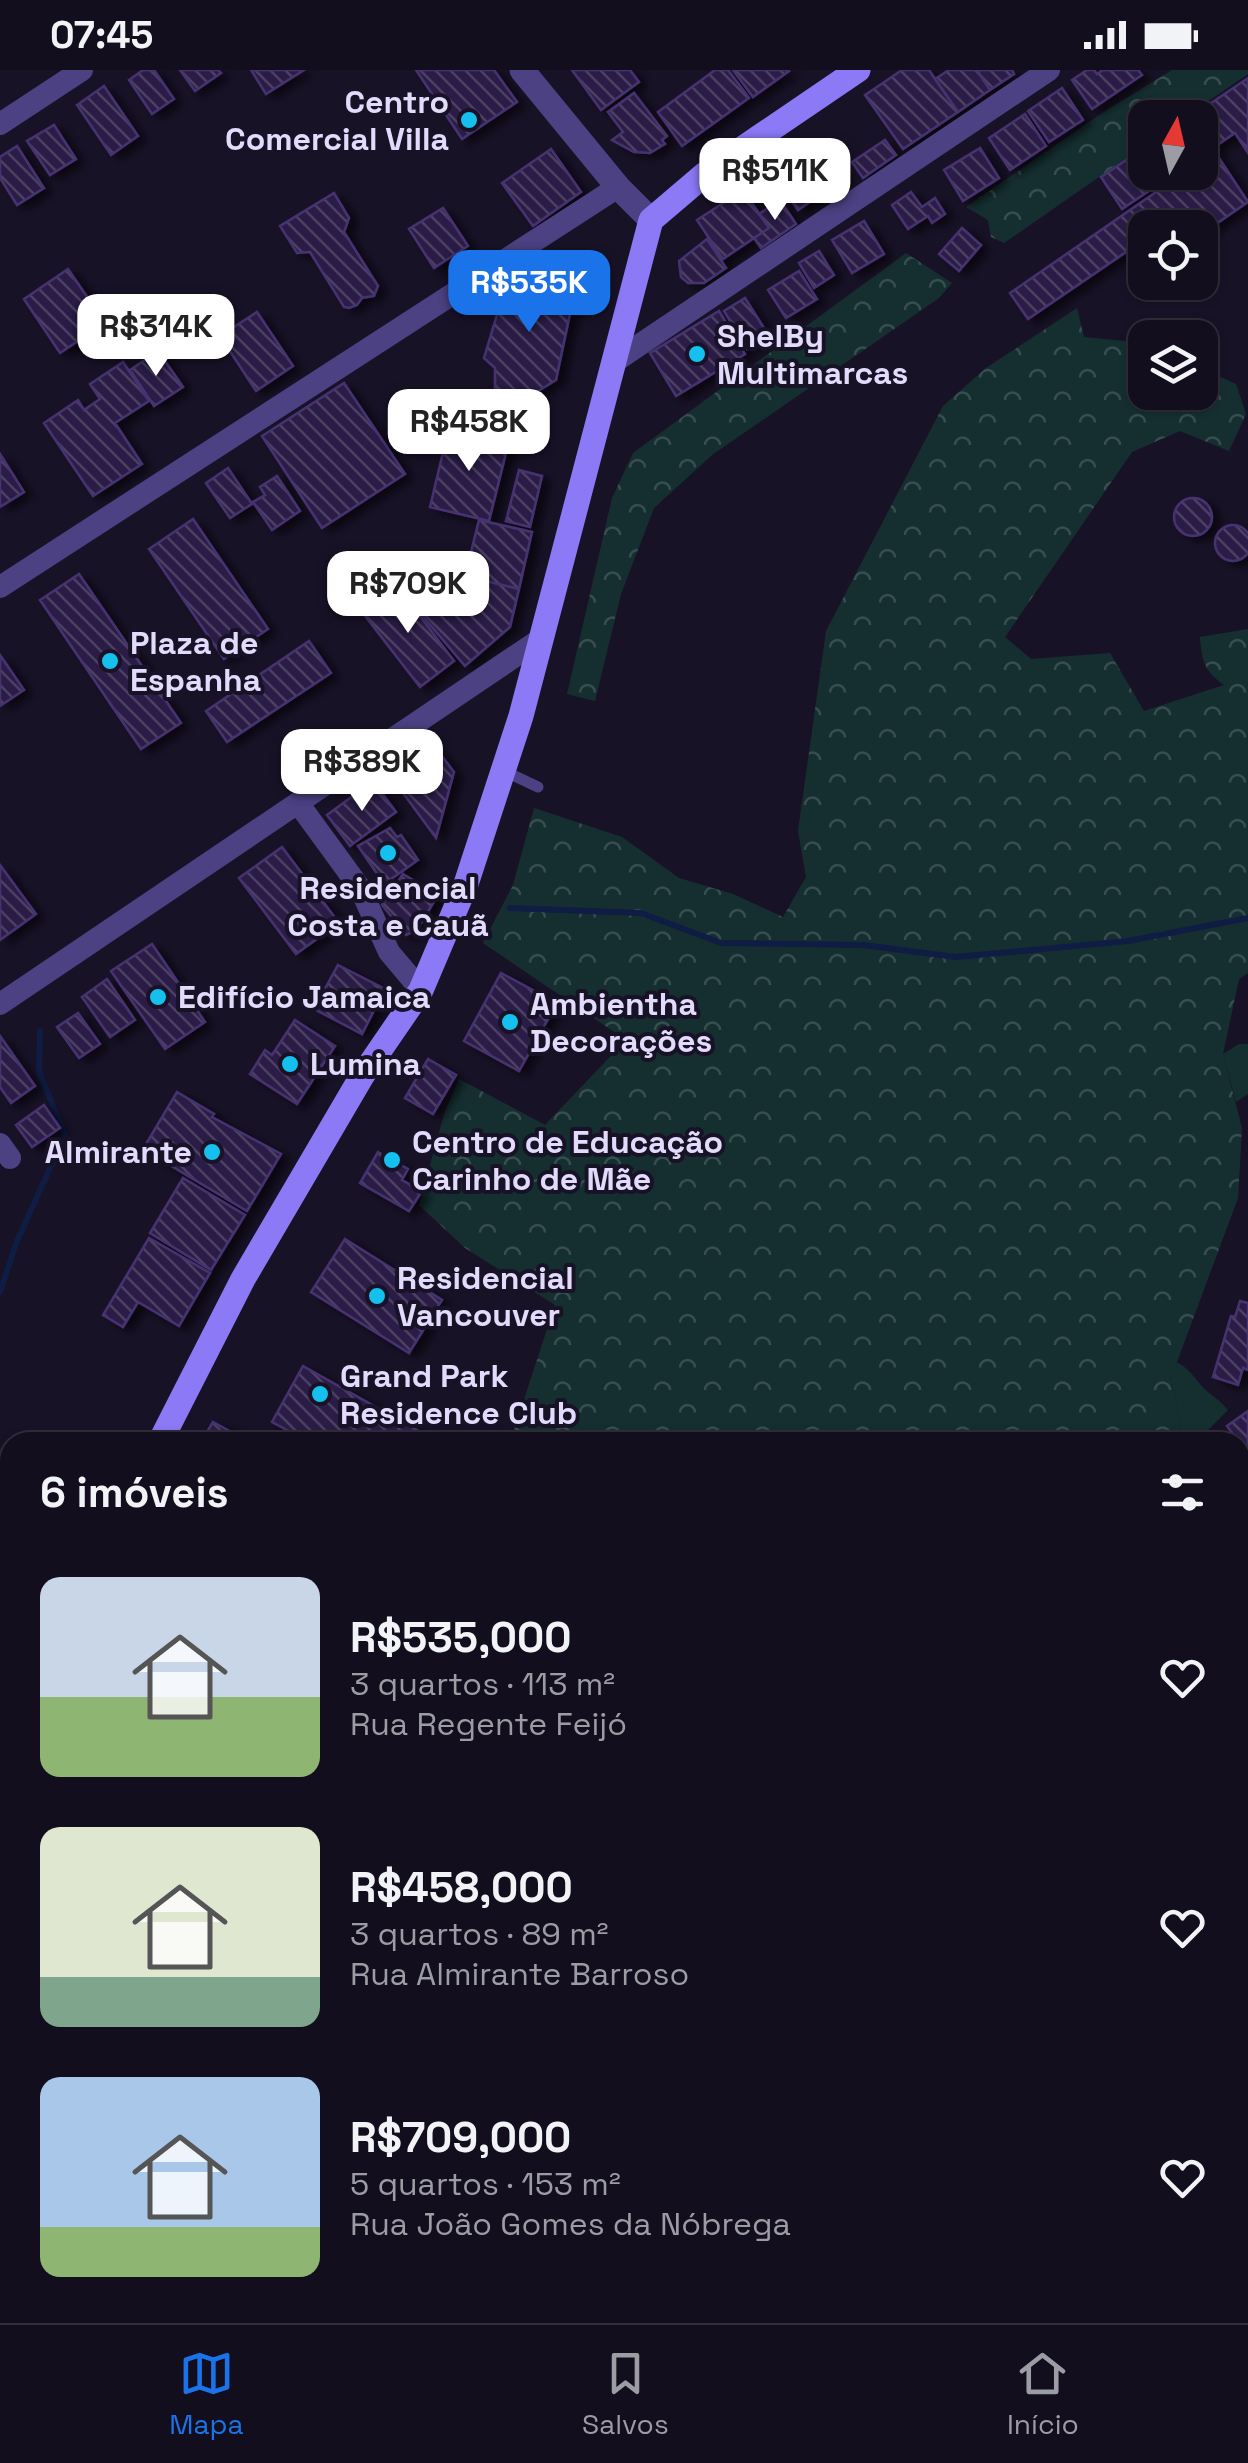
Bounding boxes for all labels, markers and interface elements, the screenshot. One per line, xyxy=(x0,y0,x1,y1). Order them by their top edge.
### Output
text: 07:45 xyxy=(50,11,153,59)
place label: Centro Comercial Villa xyxy=(225,82,449,159)
north arrow xyxy=(1128,100,1218,190)
map controls xyxy=(1128,100,1218,410)
marker: Centro Comercial Villa xyxy=(458,109,480,131)
pin: R$511K xyxy=(694,138,856,223)
text: R$511K xyxy=(721,150,829,190)
button: locate xyxy=(1128,210,1218,300)
pin: R$535K xyxy=(448,250,610,335)
text: R$535K xyxy=(470,262,588,302)
pin: R$314K xyxy=(75,294,237,379)
text: R$314K xyxy=(99,306,213,346)
place label: ShelBy Multimarcas xyxy=(717,316,908,393)
button: layers xyxy=(1128,320,1218,410)
marker: ShelBy Multimarcas xyxy=(686,343,708,365)
pin: R$458K xyxy=(388,389,550,474)
text: R$458K xyxy=(410,401,528,441)
pin: R$709K xyxy=(327,551,489,636)
text: R$709K xyxy=(349,563,467,603)
place label: Plaza de Espanha xyxy=(130,623,261,700)
marker: Plaza de Espanha xyxy=(99,650,121,672)
pin: R$389K xyxy=(281,729,443,814)
text: R$389K xyxy=(303,741,421,781)
marker: Residencial Costa e Cauã xyxy=(377,842,399,864)
place label: Residencial Costa e Cauã xyxy=(287,868,489,945)
place label: Edifício Jamaica xyxy=(178,977,431,1017)
place label: Ambientha Decorações xyxy=(530,984,712,1061)
marker: Edifício Jamaica xyxy=(147,986,169,1008)
marker: Ambientha Decorações xyxy=(499,1011,521,1033)
place label: Lumina xyxy=(310,1044,421,1084)
marker: Lumina xyxy=(279,1053,301,1075)
place label: Centro de Educação Carinho de Mãe xyxy=(412,1122,723,1199)
place label: Almirante xyxy=(45,1132,192,1172)
marker: Almirante xyxy=(201,1141,223,1163)
marker: Centro de Educação Carinho de Mãe xyxy=(381,1149,403,1171)
place label: Residencial Vancouver xyxy=(397,1258,574,1335)
marker: Residencial Vancouver xyxy=(366,1285,388,1307)
place label: Grand Park Residence Club xyxy=(340,1356,577,1433)
marker: Grand Park Residence Club xyxy=(309,1383,331,1405)
icon: filters xyxy=(1155,1465,1210,1520)
text: 6 imóveis xyxy=(40,1466,229,1519)
text: R$535,000 xyxy=(350,1611,571,1664)
icon: home xyxy=(120,1617,240,1737)
icon: heart xyxy=(1155,1650,1210,1705)
text: 3 quartos · 113 m² xyxy=(350,1664,615,1704)
text: Rua Regente Feijó xyxy=(350,1704,627,1744)
text: R$458,000 xyxy=(350,1861,573,1914)
icon: home xyxy=(120,1867,240,1987)
icon: heart xyxy=(1155,1900,1210,1955)
text: 3 quartos · 89 m² xyxy=(350,1914,608,1954)
text: Rua Almirante Barroso xyxy=(350,1954,689,1994)
text: R$709,000 xyxy=(350,2111,571,2164)
icon: home xyxy=(120,2117,240,2237)
icon: heart xyxy=(1155,2150,1210,2205)
text: 5 quartos · 153 m² xyxy=(350,2164,621,2204)
text: Rua João Gomes da Nóbrega xyxy=(350,2204,791,2244)
tab: Mapa xyxy=(169,2346,244,2442)
tab: Salvos xyxy=(582,2346,669,2442)
tab: Início xyxy=(1007,2346,1079,2442)

